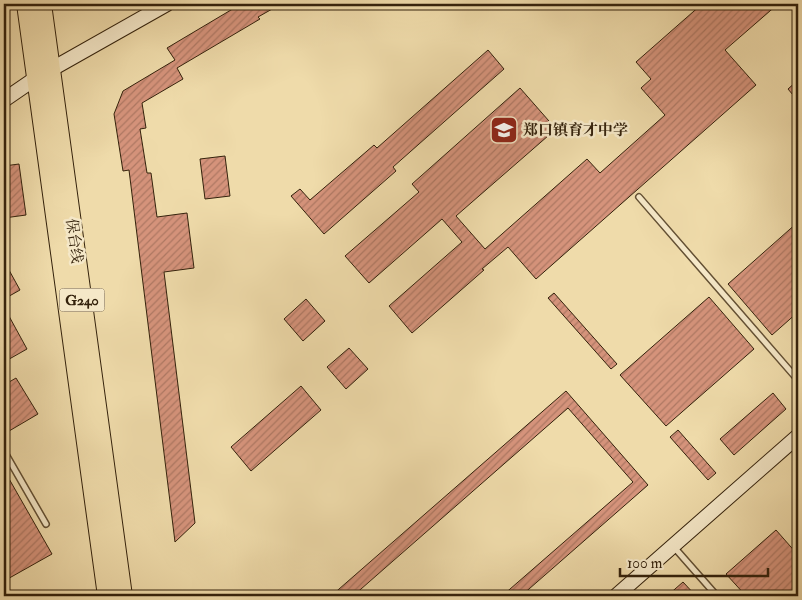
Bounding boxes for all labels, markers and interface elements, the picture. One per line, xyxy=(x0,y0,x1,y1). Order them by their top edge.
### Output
school or university icon: 郑口镇育才中学 xyxy=(489,115,519,145)
place label: 郑口镇育才中学 xyxy=(523,121,628,140)
street label: 保台线 xyxy=(61,217,87,265)
road number: G240 xyxy=(59,288,104,312)
scale bar xyxy=(620,545,767,577)
text: 100 m xyxy=(627,554,663,573)

